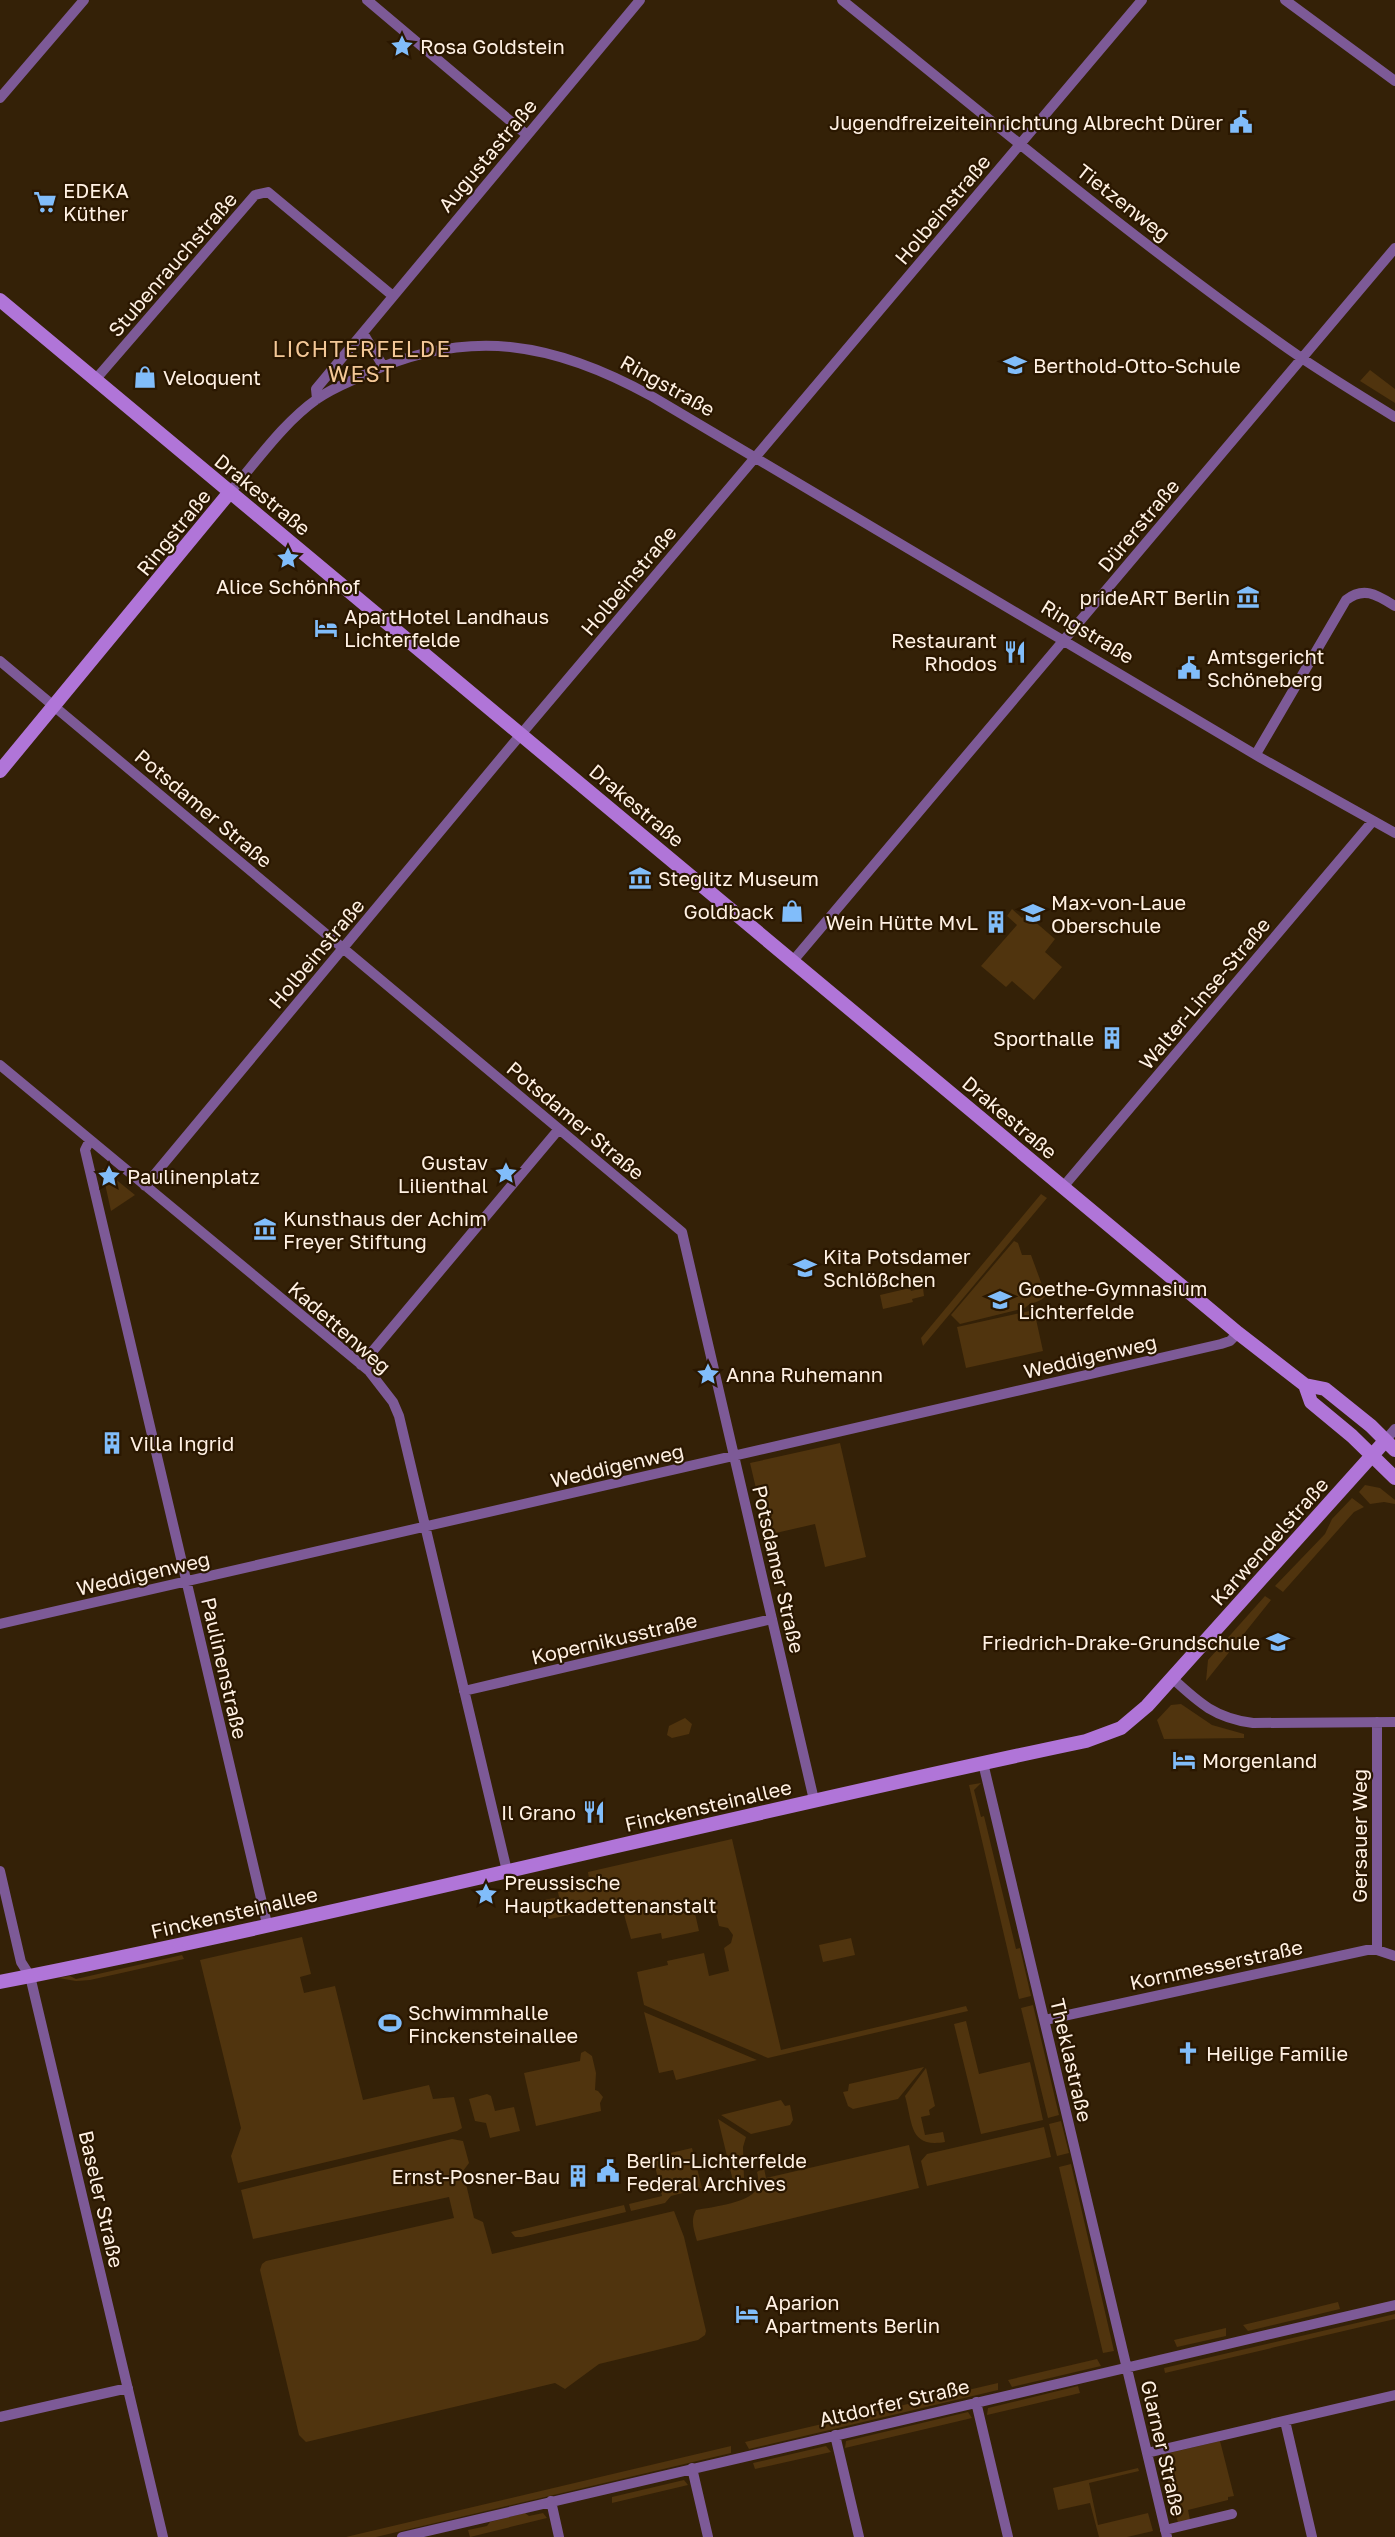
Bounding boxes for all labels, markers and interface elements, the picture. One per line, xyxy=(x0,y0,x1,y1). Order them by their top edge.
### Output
place icon: Rosa Goldstein xyxy=(389,33,415,59)
place label: Rosa Goldstein xyxy=(420,34,565,58)
street label: Augustastraße xyxy=(433,94,541,216)
public building icon: Jugendfreizeiteinrichtung Albrecht Dürer xyxy=(1228,109,1254,135)
place label: Jugendfreizeiteinrichtung Albrecht Dürer xyxy=(829,110,1223,134)
street label: Holbeinstraße xyxy=(889,149,995,269)
street label: Tietzenweg xyxy=(1073,158,1175,246)
place label: EDEKA Küther xyxy=(63,178,129,225)
street label: Stubenrauchstraße xyxy=(103,187,241,341)
supermarket icon: EDEKA Küther xyxy=(32,189,58,215)
district label: LICHTERFELDE WEST xyxy=(272,335,452,387)
street label: Ringstraße xyxy=(617,349,719,421)
school or university icon: Berthold-Otto-Schule xyxy=(1002,352,1028,378)
place label: Berthold-Otto-Schule xyxy=(1033,353,1241,377)
shop icon: Veloquent xyxy=(132,364,158,390)
place label: Veloquent xyxy=(163,365,261,389)
street label: Drakestraße xyxy=(210,448,316,540)
street label: Dürerstraße xyxy=(1092,474,1184,576)
street label: Ringstraße xyxy=(131,484,215,580)
street label: Holbeinstraße xyxy=(575,520,681,640)
place icon: Alice Schönhof xyxy=(275,545,301,571)
place label: Alice Schönhof xyxy=(216,574,360,598)
museum icon: prideART Berlin xyxy=(1235,584,1261,610)
place label: prideART Berlin xyxy=(1080,585,1230,609)
street label: Ringstraße xyxy=(1037,594,1139,668)
place label: ApartHotel Landhaus Lichterfelde xyxy=(344,604,549,651)
hotel icon: ApartHotel Landhaus Lichterfelde xyxy=(313,615,339,641)
place label: Restaurant Rhodos xyxy=(891,628,997,675)
restaurant icon: Restaurant Rhodos xyxy=(1002,639,1028,665)
place label: Amtsgericht Schöneberg xyxy=(1207,644,1325,691)
public building icon: Amtsgericht Schöneberg xyxy=(1176,655,1202,681)
street label: Potsdamer Straße xyxy=(131,744,277,872)
street label: Drakestraße xyxy=(585,758,689,852)
museum icon: Steglitz Museum xyxy=(627,865,653,891)
place label: Steglitz Museum xyxy=(658,866,819,890)
place label: Max-von-Laue Oberschule xyxy=(1051,890,1186,937)
street label: Holbeinstraße xyxy=(263,893,369,1013)
shop icon: Goldback xyxy=(779,898,805,924)
place label: Goldback xyxy=(684,899,774,923)
school or university icon: Max-von-Laue Oberschule xyxy=(1020,900,1046,926)
building icon: Wein Hütte MvL xyxy=(983,909,1009,935)
place label: Wein Hütte MvL xyxy=(826,910,978,934)
street label: Walter-Linse-Straße xyxy=(1133,912,1275,1074)
building icon: Sporthalle xyxy=(1099,1025,1125,1051)
place label: Sporthalle xyxy=(993,1026,1094,1050)
street label: Potsdamer Straße xyxy=(503,1056,649,1184)
street label: Drakestraße xyxy=(958,1070,1062,1164)
place label: Gustav Lilienthal xyxy=(398,1150,488,1197)
place icon: Gustav Lilienthal xyxy=(493,1160,519,1186)
place icon: Paulinenplatz xyxy=(96,1163,122,1189)
place label: Paulinenplatz xyxy=(127,1164,260,1188)
place label: Kunsthaus der Achim Freyer Stiftung xyxy=(283,1206,487,1253)
museum icon: Kunsthaus der Achim Freyer Stiftung xyxy=(252,1216,278,1242)
place label: Kita Potsdamer Schlößchen xyxy=(823,1244,971,1291)
school or university icon: Kita Potsdamer Schlößchen xyxy=(792,1255,818,1281)
street label: Kadettenweg xyxy=(284,1276,396,1378)
place label: Goethe-Gymnasium Lichterfelde xyxy=(1018,1276,1208,1323)
school or university icon: Goethe-Gymnasium Lichterfelde xyxy=(987,1287,1013,1313)
street label: Weddigenweg xyxy=(1021,1329,1159,1383)
place icon: Anna Ruhemann xyxy=(695,1361,721,1387)
place label: Anna Ruhemann xyxy=(726,1362,883,1386)
building icon: Villa Ingrid xyxy=(99,1430,125,1456)
place label: Villa Ingrid xyxy=(130,1431,234,1455)
street label: Weddigenweg xyxy=(548,1438,686,1492)
street label: Karwendelstraße xyxy=(1205,1472,1333,1610)
street label: Potsdamer Straße xyxy=(748,1483,810,1655)
street label: Weddigenweg xyxy=(74,1546,212,1600)
street label: Paulinenstraße xyxy=(197,1595,253,1741)
street label: Kopernikusstraße xyxy=(529,1607,699,1669)
school or university icon: Friedrich-Drake-Grundschule xyxy=(1265,1629,1291,1655)
place label: Friedrich-Drake-Grundschule xyxy=(982,1630,1260,1654)
hotel icon: Morgenland xyxy=(1171,1747,1197,1773)
place label: Morgenland xyxy=(1202,1748,1317,1772)
street label: Gersauer Weg xyxy=(1347,1769,1371,1903)
street label: Finckensteinallee xyxy=(622,1774,794,1836)
restaurant icon: Il Grano xyxy=(581,1799,607,1825)
place label: Il Grano xyxy=(501,1800,576,1824)
place label: Preussische Hauptkadettenanstalt xyxy=(504,1870,716,1917)
street label: Finckensteinallee xyxy=(148,1881,320,1943)
place icon: Preussische Hauptkadettenanstalt xyxy=(473,1881,499,1907)
street label: Kornmesserstraße xyxy=(1127,1934,1305,1994)
street label: Theklastraße xyxy=(1046,1996,1098,2124)
place label: Schwimmhalle Finckensteinallee xyxy=(408,2000,578,2047)
sports icon: Schwimmhalle Finckensteinallee xyxy=(377,2010,403,2036)
church icon: Heilige Familie xyxy=(1175,2040,1201,2066)
place label: Heilige Familie xyxy=(1206,2041,1348,2065)
street label: Baseler Straße xyxy=(75,2128,129,2270)
place label: Berlin-Lichterfelde Federal Archives xyxy=(626,2148,807,2195)
public building icon: Berlin-Lichterfelde Federal Archives xyxy=(595,2158,621,2184)
building icon: Ernst-Posner-Bau xyxy=(565,2163,591,2189)
place label: Ernst-Posner-Bau xyxy=(392,2164,560,2188)
place label: Aparion Apartments Berlin xyxy=(765,2290,940,2337)
hotel icon: Aparion Apartments Berlin xyxy=(734,2301,760,2327)
street label: Altdorfer Straße xyxy=(817,2373,971,2431)
street label: Glarner Straße xyxy=(1137,2378,1191,2518)

